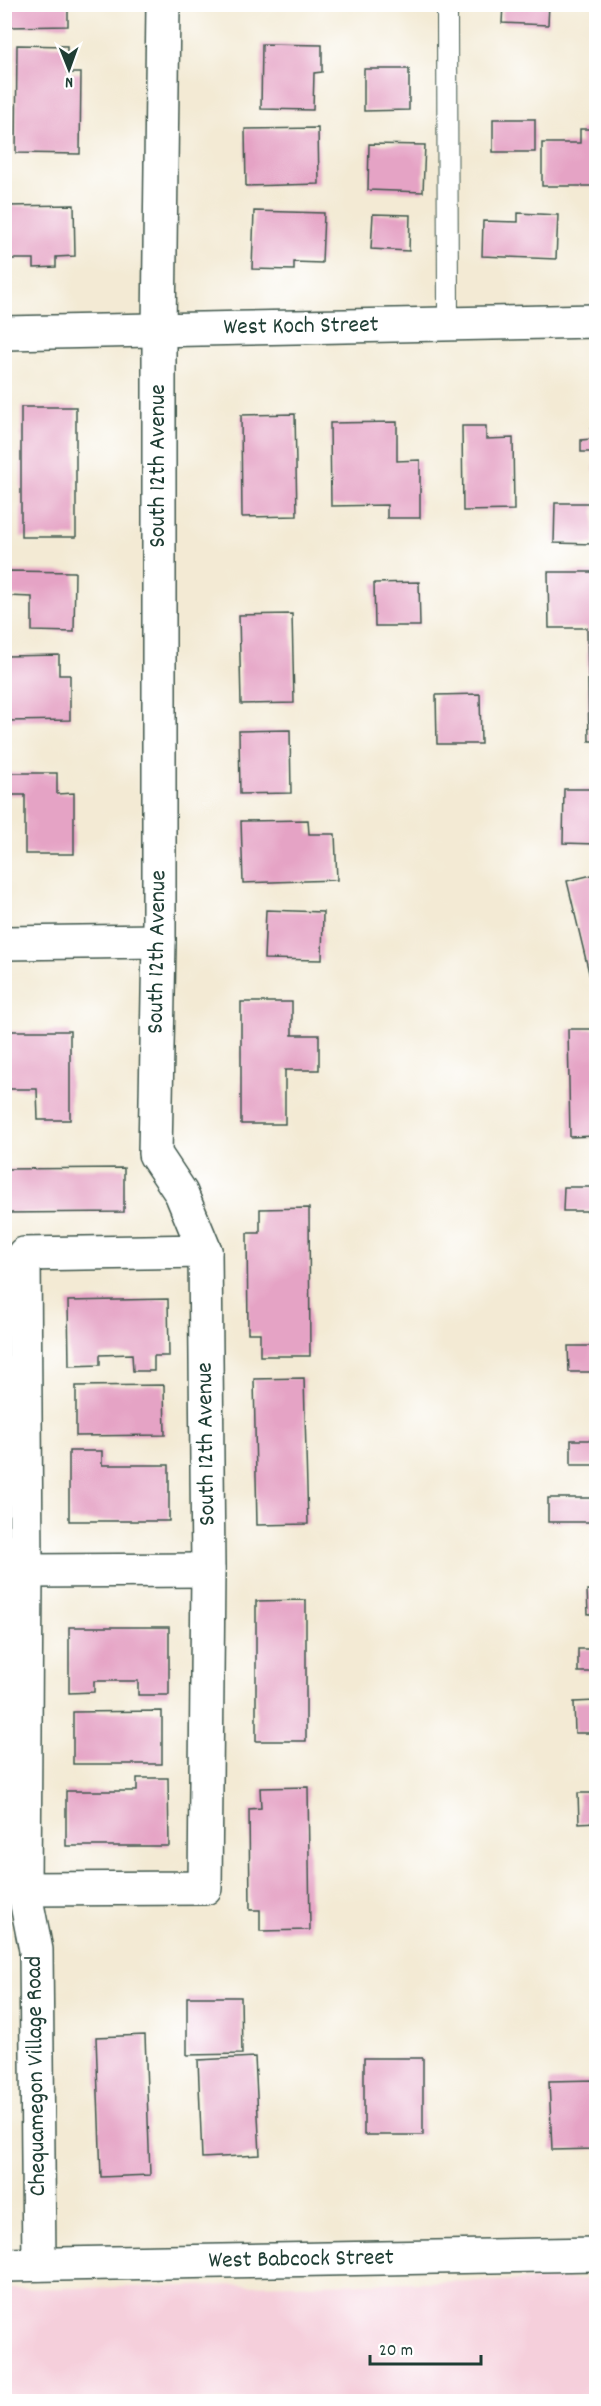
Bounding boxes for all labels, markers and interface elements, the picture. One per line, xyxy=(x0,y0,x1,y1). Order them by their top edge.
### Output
north arrow xyxy=(39,39,99,99)
text: N xyxy=(65,70,73,93)
street label: West Koch Street xyxy=(223,309,379,345)
street label: South 12th Avenue xyxy=(142,384,176,548)
street label: South 12th Avenue xyxy=(140,870,176,1034)
street label: South 12th Avenue xyxy=(189,1362,225,1526)
street label: Chequamegon Village Road xyxy=(18,1955,56,2197)
street label: West Babcock Street xyxy=(208,2241,394,2279)
scale bar xyxy=(370,2328,481,2366)
text: 20 m xyxy=(379,2339,413,2364)

